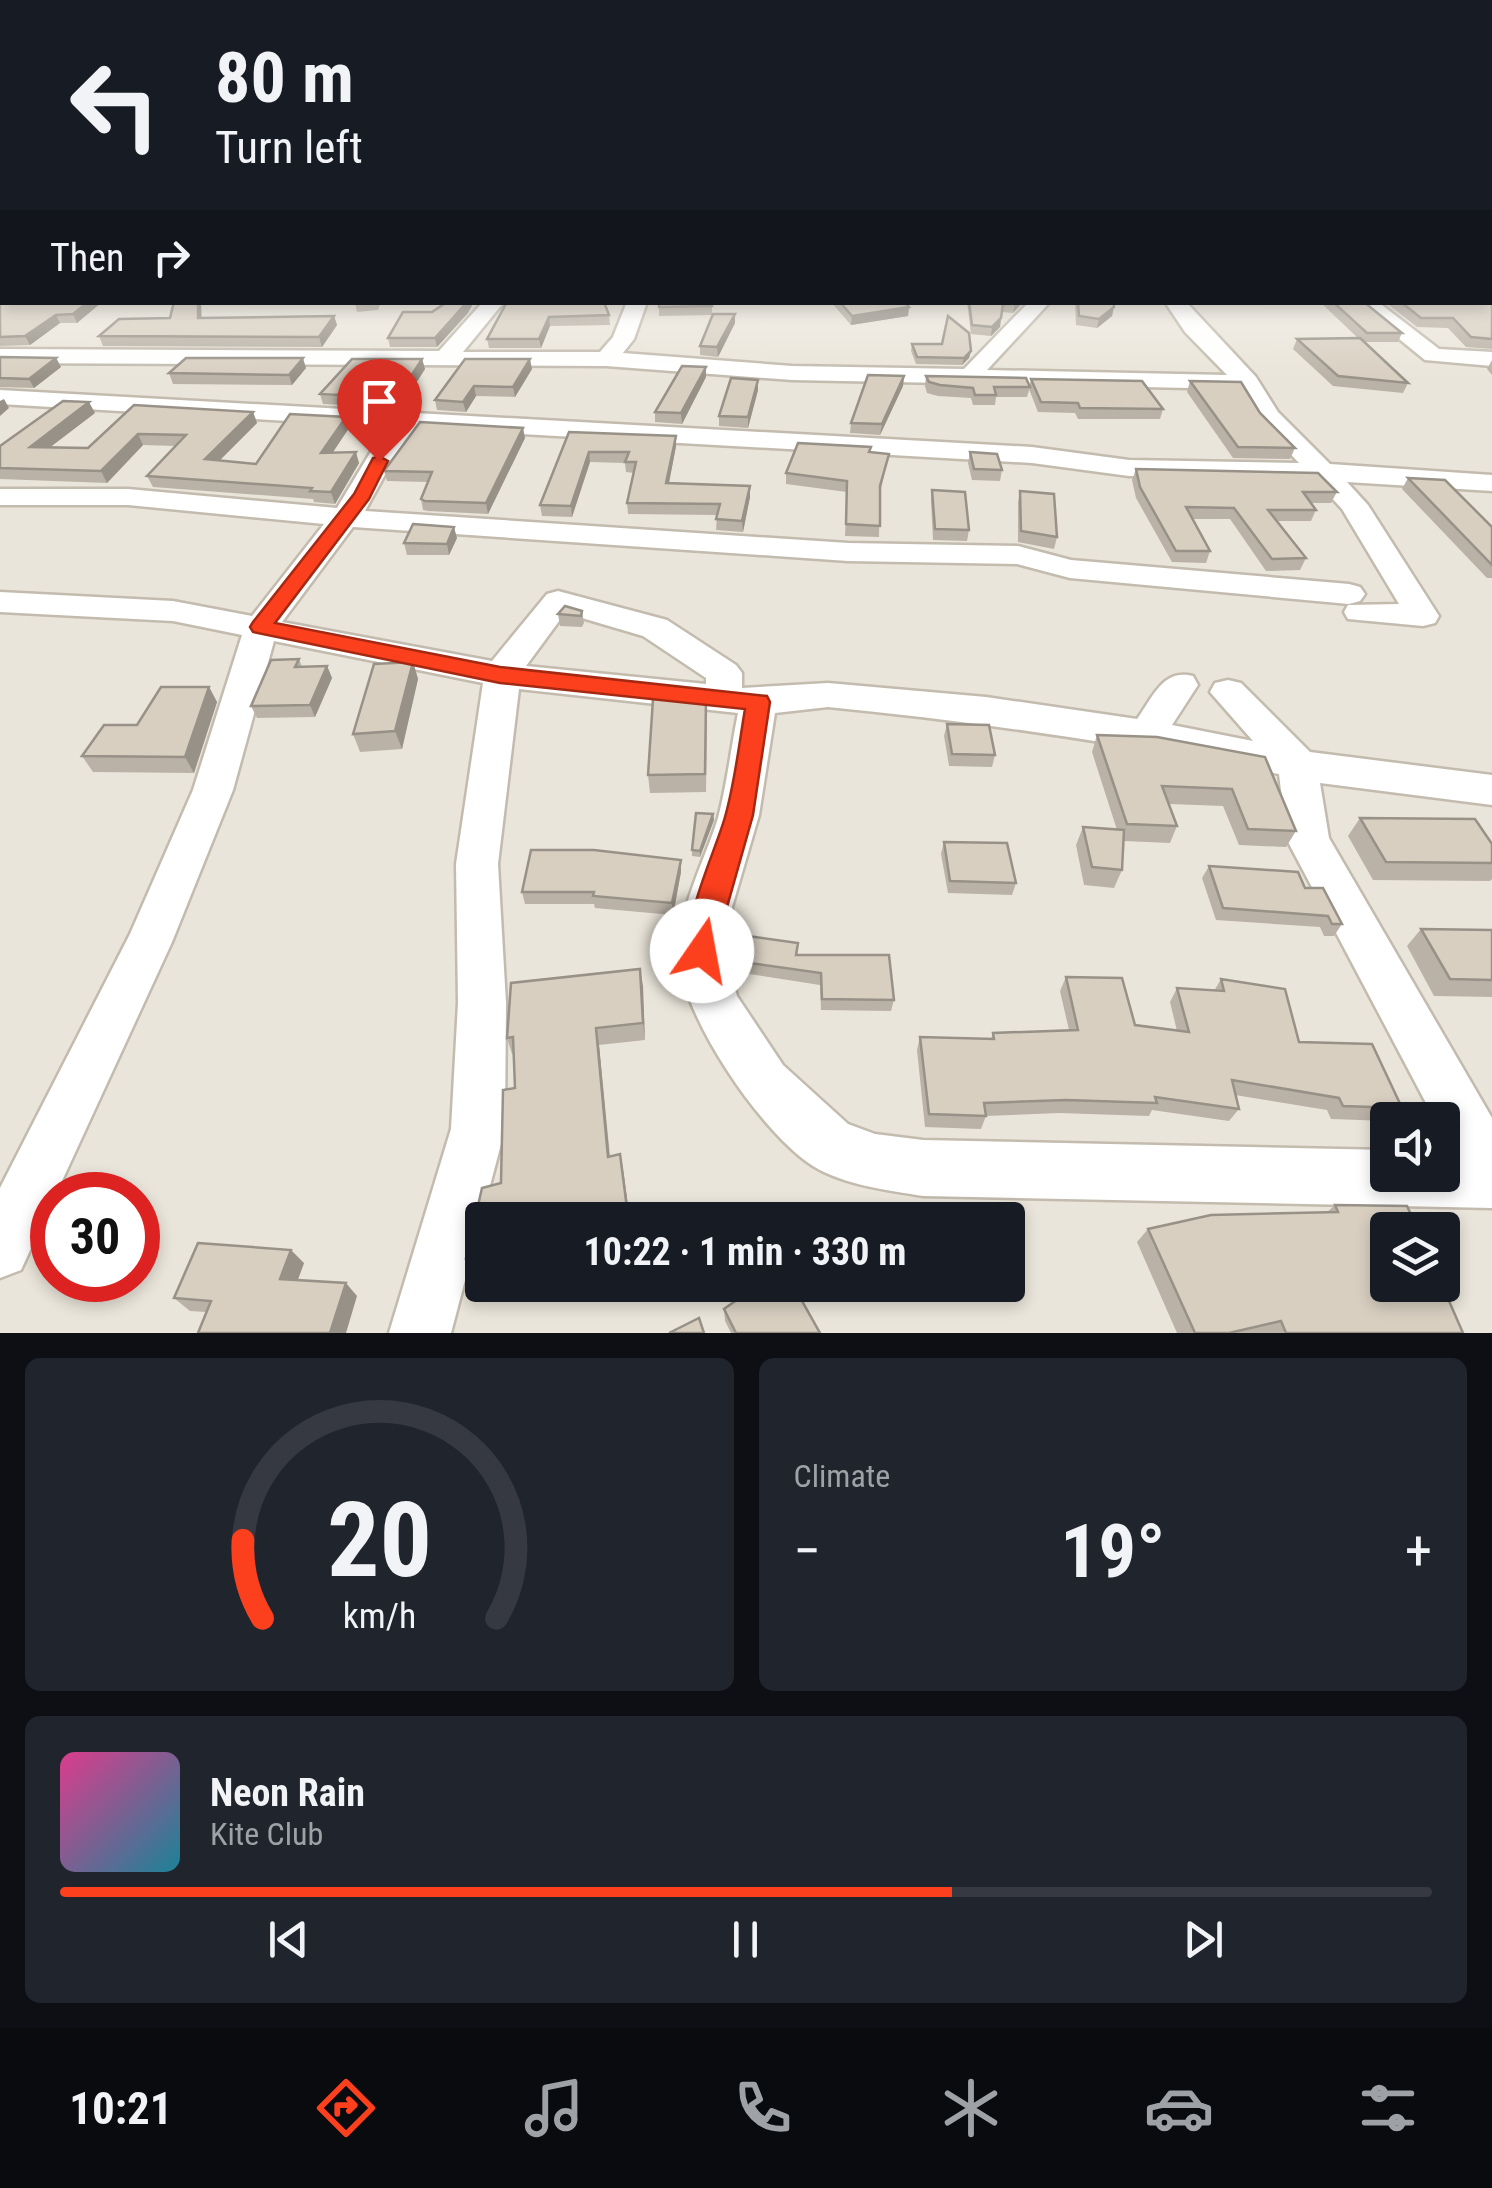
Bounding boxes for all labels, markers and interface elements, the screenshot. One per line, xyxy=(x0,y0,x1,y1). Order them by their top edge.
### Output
text: 80 m xyxy=(215,37,354,119)
icon: left xyxy=(50,40,180,170)
text: Turn left xyxy=(215,121,363,174)
icon: right xyxy=(144,230,199,285)
text: Then xyxy=(50,236,124,280)
pin xyxy=(337,359,422,462)
icon: arrive xyxy=(352,374,407,429)
position arrow xyxy=(650,899,754,1003)
map controls xyxy=(1370,1102,1460,1302)
button: sound xyxy=(1370,1102,1460,1192)
speed limit sign: 30 xyxy=(30,1172,160,1302)
button: layers xyxy=(1370,1212,1460,1302)
text: 10:22 · 1 min · 330 m xyxy=(584,1230,906,1274)
text: Climate xyxy=(794,1457,890,1495)
text: 20 xyxy=(327,1480,432,1601)
text: 19° xyxy=(1060,1507,1165,1595)
text: − xyxy=(794,1519,821,1583)
text: + xyxy=(1405,1519,1432,1583)
text: km/h xyxy=(342,1595,416,1637)
text: Neon Rain xyxy=(210,1771,365,1815)
text: Kite Club xyxy=(210,1815,323,1853)
icon: previous xyxy=(261,1912,316,1967)
icon: pause xyxy=(718,1912,773,1967)
icon: next xyxy=(1176,1912,1231,1967)
icon: directions xyxy=(311,2073,381,2143)
icon: music xyxy=(519,2073,589,2143)
icon: phone xyxy=(728,2073,798,2143)
icon: climate xyxy=(936,2073,1006,2143)
icon: car xyxy=(1144,2073,1214,2143)
icon: filters xyxy=(1353,2073,1423,2143)
text: 10:21 xyxy=(69,2082,172,2135)

